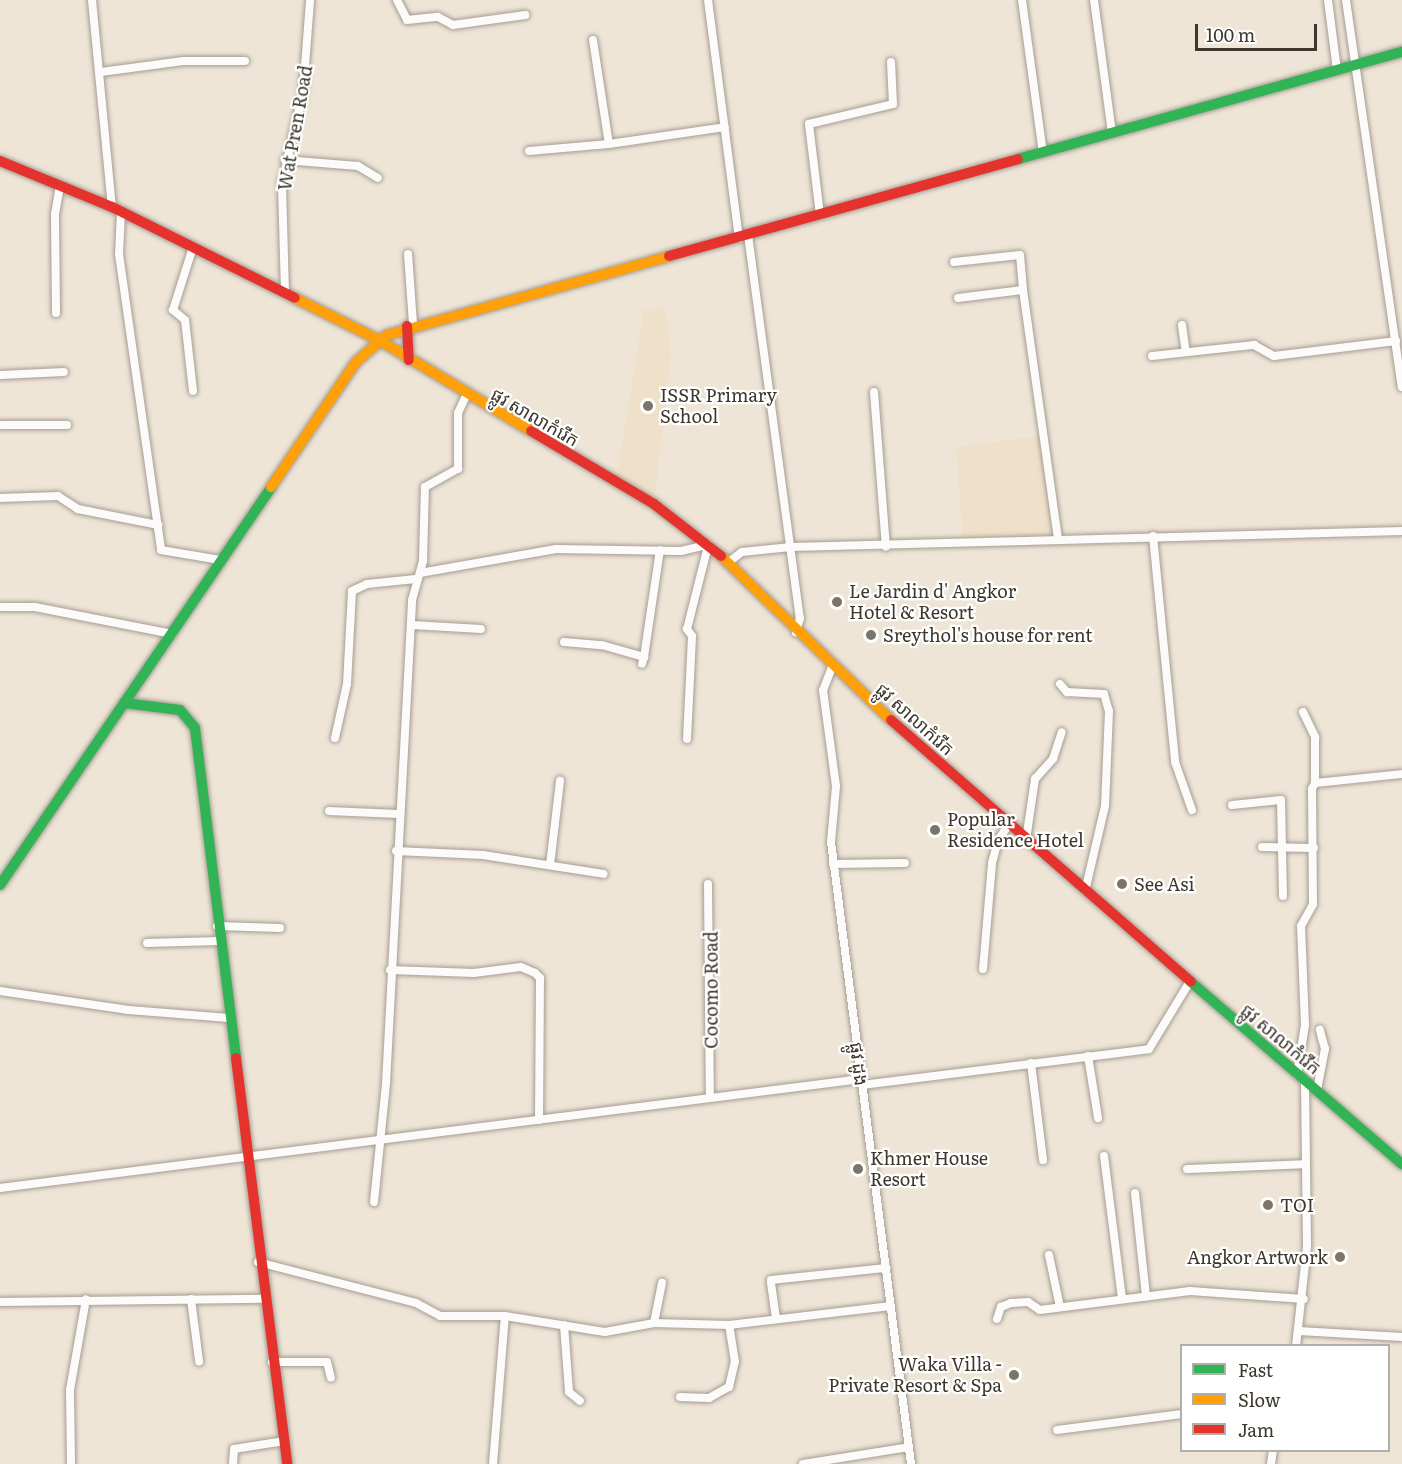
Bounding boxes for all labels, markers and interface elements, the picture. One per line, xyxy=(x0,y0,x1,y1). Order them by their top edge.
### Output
scale bar xyxy=(1198,12,1320,50)
text: 100 m xyxy=(1206,21,1255,48)
street label: Wat Pren Road xyxy=(273,64,317,192)
street label: ផ្លូវ សាលាកំរើក xyxy=(487,383,583,451)
place label: ISSR Primary School xyxy=(660,385,777,428)
marker: ISSR Primary School xyxy=(641,399,655,413)
place label: Le Jardin d' Angkor Hotel & Resort xyxy=(849,581,1016,624)
marker: Le Jardin d' Angkor Hotel & Resort xyxy=(830,595,844,609)
place label: Sreythol's house for rent xyxy=(883,624,1093,646)
marker: Sreythol's house for rent xyxy=(864,628,878,642)
street label: ផ្លូវ សាលាកំរើក xyxy=(871,678,959,760)
place label: Popular Residence Hotel xyxy=(947,809,1084,852)
marker: Popular Residence Hotel xyxy=(928,823,942,837)
place label: See Asi xyxy=(1134,873,1194,895)
marker: See Asi xyxy=(1115,877,1129,891)
street label: Cocomo Road xyxy=(700,931,722,1049)
street label: ផ្លូវ សាលាកំរើក xyxy=(1237,999,1325,1079)
street label: ផ្លូវ ដូង xyxy=(846,1041,872,1087)
place label: Khmer House Resort xyxy=(870,1148,988,1190)
marker: Khmer House Resort xyxy=(851,1162,865,1176)
place label: TOI xyxy=(1280,1194,1314,1216)
marker: TOI xyxy=(1261,1198,1275,1212)
place label: Angkor Artwork xyxy=(1187,1246,1328,1268)
marker: Angkor Artwork xyxy=(1333,1250,1347,1264)
legend xyxy=(1180,1344,1390,1452)
place label: Waka Villa - Private Resort & Spa xyxy=(828,1354,1002,1396)
text: Fast xyxy=(1238,1356,1273,1383)
marker: Waka Villa - Private Resort & Spa xyxy=(1007,1368,1021,1382)
text: Slow xyxy=(1238,1386,1280,1413)
text: Jam xyxy=(1238,1416,1274,1443)

